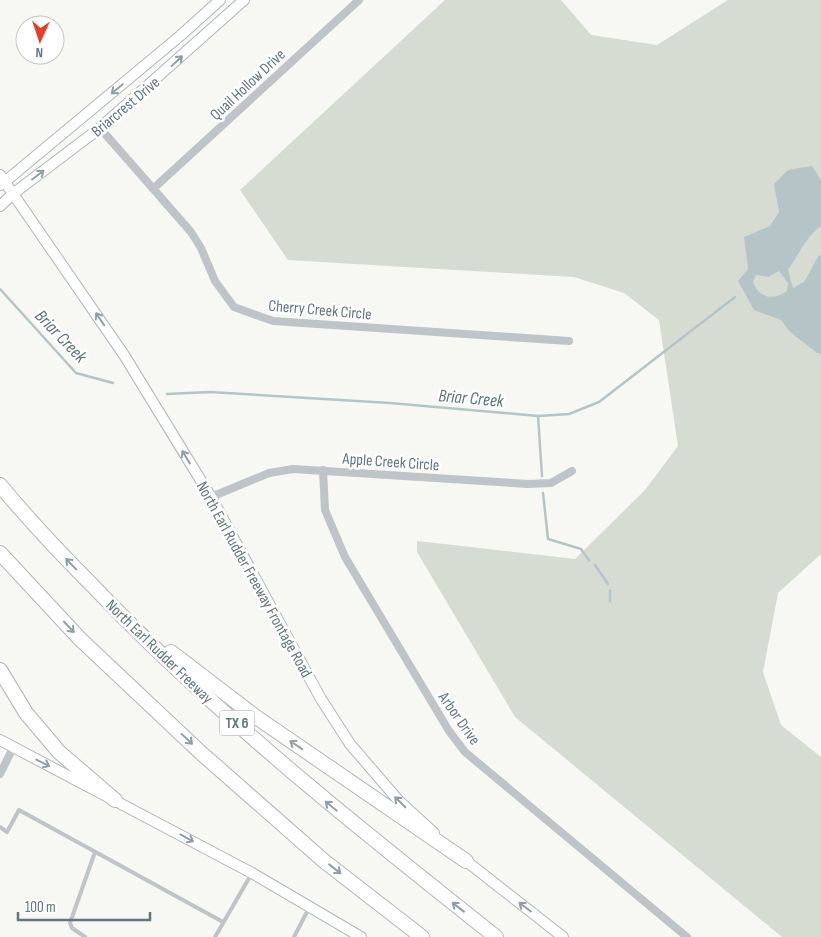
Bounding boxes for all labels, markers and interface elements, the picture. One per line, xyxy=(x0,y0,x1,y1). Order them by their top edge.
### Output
north arrow xyxy=(15,15,65,65)
text: N xyxy=(35,44,44,61)
street label: Quail Hollow Drive xyxy=(206,45,290,125)
one-way arrow xyxy=(170,55,183,67)
street label: Briarcrest Drive xyxy=(88,73,164,141)
one-way arrow xyxy=(111,84,124,95)
one-way arrow xyxy=(31,170,45,180)
street label: Cherry Creek Circle xyxy=(267,297,372,324)
water label: Briar Creek xyxy=(30,306,92,368)
one-way arrow xyxy=(95,313,105,327)
water label: Briar Creek xyxy=(437,385,506,412)
one-way arrow xyxy=(181,450,191,464)
street label: Apple Creek Circle xyxy=(341,450,440,475)
street label: North Earl Rudder Freeway Frontage Road xyxy=(192,478,316,681)
one-way arrow xyxy=(65,558,77,570)
street label: North Earl Rudder Freeway xyxy=(101,596,217,708)
one-way arrow xyxy=(63,621,75,634)
street label: Arbor Drive xyxy=(433,688,484,749)
road number: TX 6 xyxy=(220,710,254,736)
one-way arrow xyxy=(180,733,193,745)
one-way arrow xyxy=(289,740,303,750)
one-way arrow xyxy=(35,759,50,768)
one-way arrow xyxy=(394,796,407,808)
one-way arrow xyxy=(325,800,338,811)
one-way arrow xyxy=(179,834,194,843)
one-way arrow xyxy=(328,864,341,875)
scale bar xyxy=(18,890,150,922)
text: 100 m xyxy=(25,898,56,917)
one-way arrow xyxy=(452,901,465,912)
one-way arrow xyxy=(518,901,531,912)

